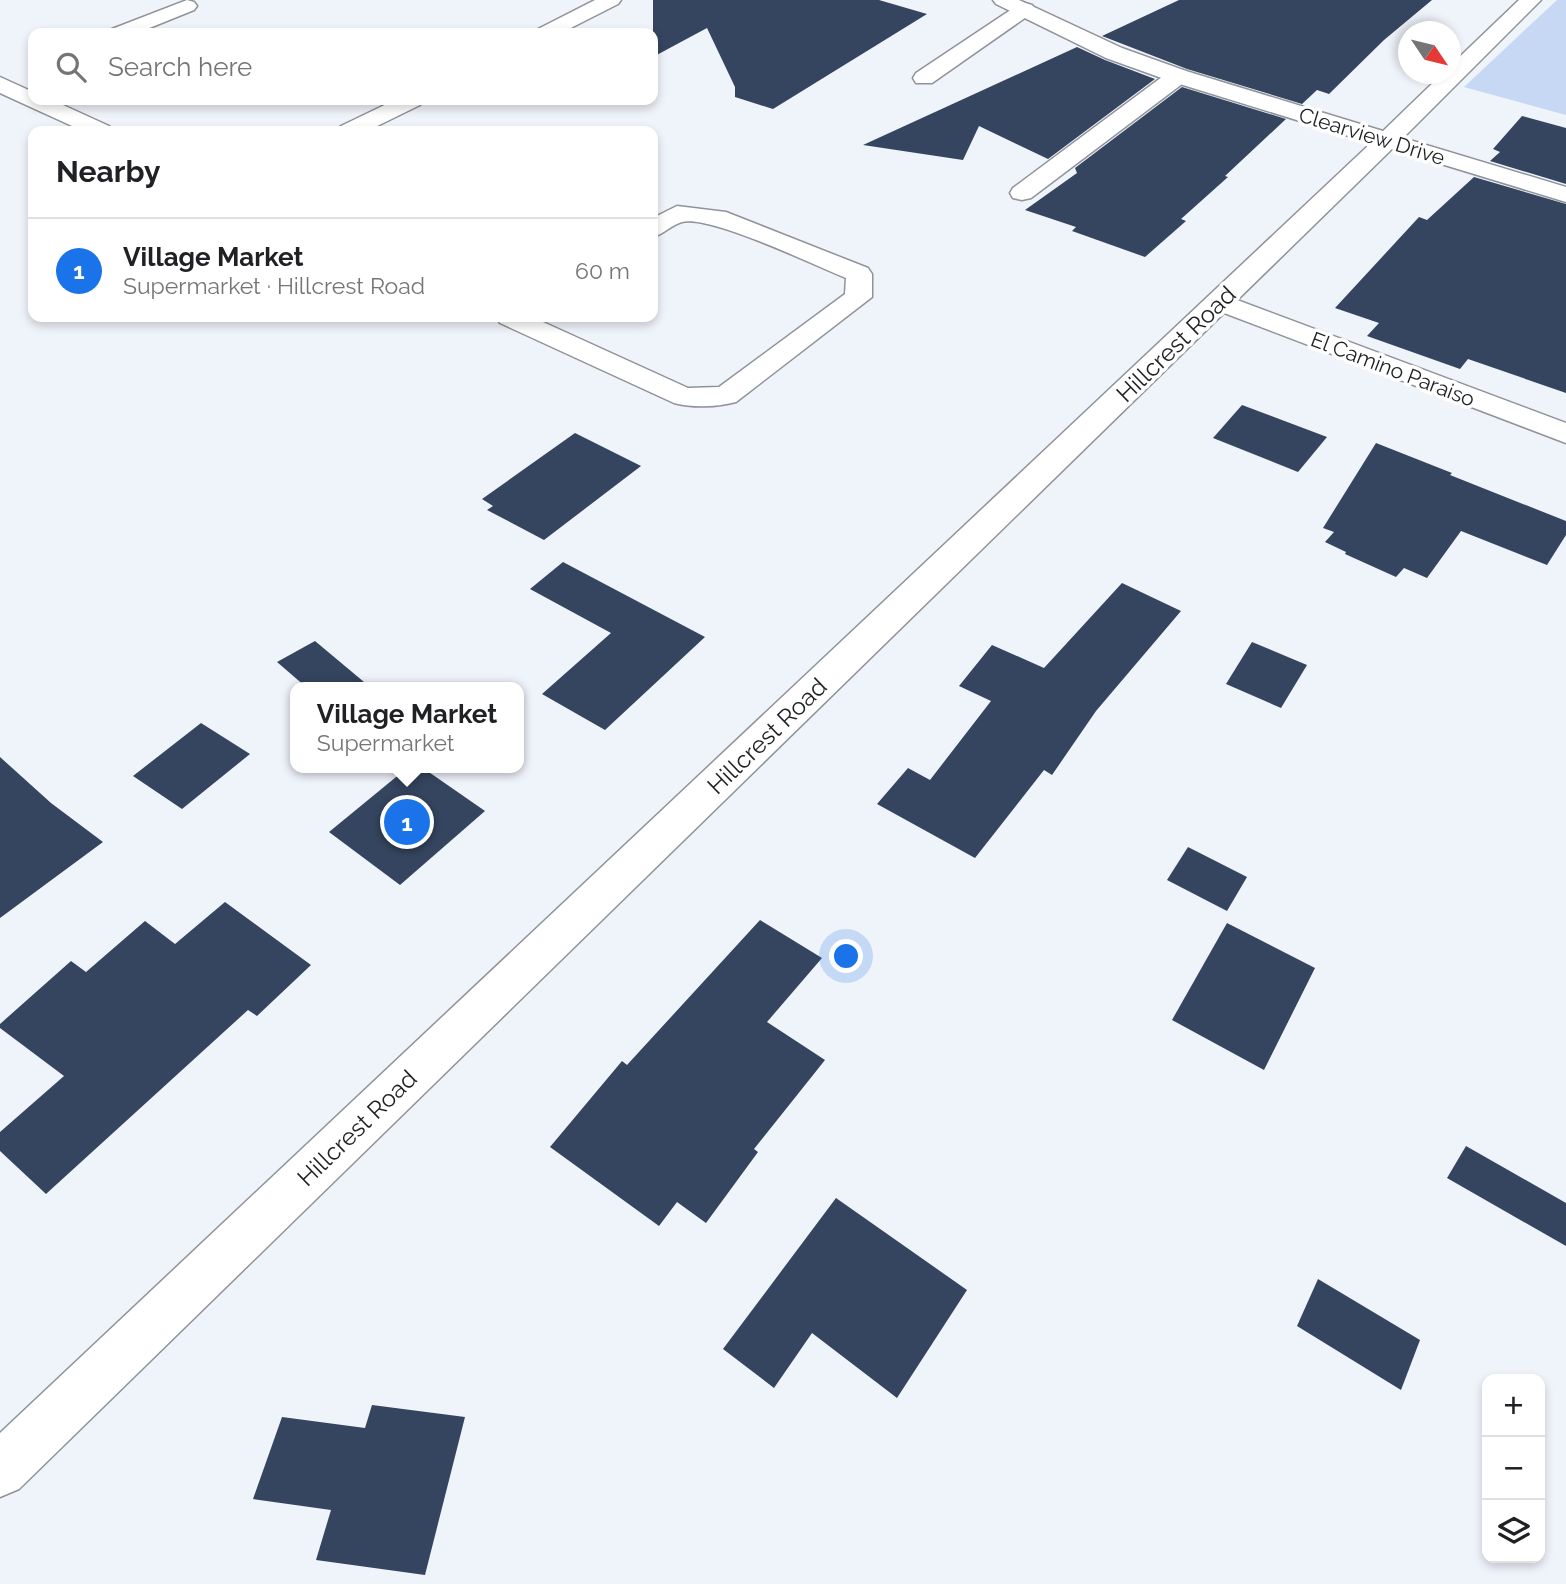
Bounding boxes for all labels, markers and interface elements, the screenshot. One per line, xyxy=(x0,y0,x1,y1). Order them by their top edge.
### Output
north arrow xyxy=(1398,21,1461,84)
search box xyxy=(28,28,658,105)
icon: search xyxy=(52,48,90,86)
text: Search here xyxy=(108,52,252,82)
street label: Clearview Drive xyxy=(1296,102,1448,170)
text: Nearby xyxy=(56,154,160,189)
text: Village Market xyxy=(123,242,303,272)
text: 1 xyxy=(73,257,85,284)
text: 60 m xyxy=(575,257,630,284)
text: Supermarket · Hillcrest Road xyxy=(123,272,425,299)
street label: Hillcrest Road xyxy=(1110,280,1242,408)
street label: El Camino Paraiso xyxy=(1308,326,1478,412)
street label: Hillcrest Road xyxy=(701,672,833,800)
popup xyxy=(290,682,524,773)
text: Village Market xyxy=(317,699,497,729)
text: Supermarket xyxy=(317,729,455,756)
pin: 1 xyxy=(384,796,430,848)
your location xyxy=(829,939,863,973)
street label: Hillcrest Road xyxy=(291,1064,423,1192)
map controls xyxy=(1482,1374,1545,1563)
button: + xyxy=(1482,1374,1545,1437)
button: − xyxy=(1482,1437,1545,1500)
button: layers xyxy=(1482,1500,1545,1563)

